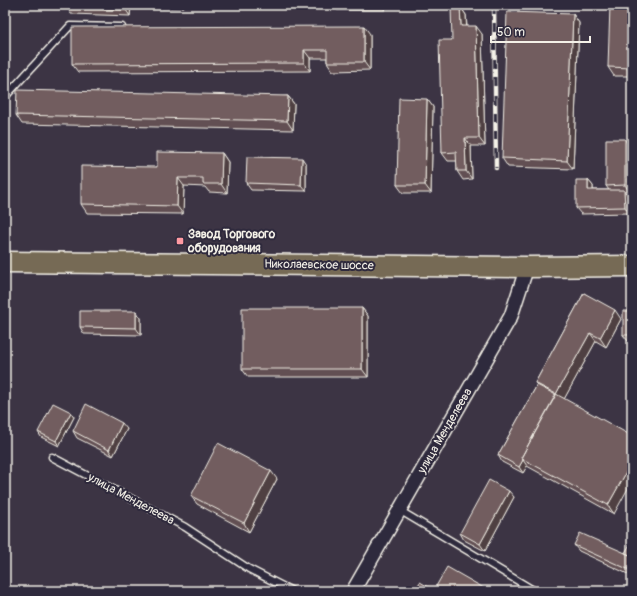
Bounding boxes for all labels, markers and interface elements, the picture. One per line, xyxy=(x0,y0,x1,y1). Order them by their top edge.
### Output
scale bar xyxy=(491,18,590,44)
text: 50 m xyxy=(497,25,525,40)
place label: Завод Торгового оборудования xyxy=(187,227,276,256)
marker: Завод Торгового оборудования xyxy=(175,236,185,246)
street label: Николаевское шоссе xyxy=(264,257,374,273)
street label: улица Менделеева xyxy=(414,385,476,477)
street label: улица Менделеева xyxy=(84,469,177,528)

